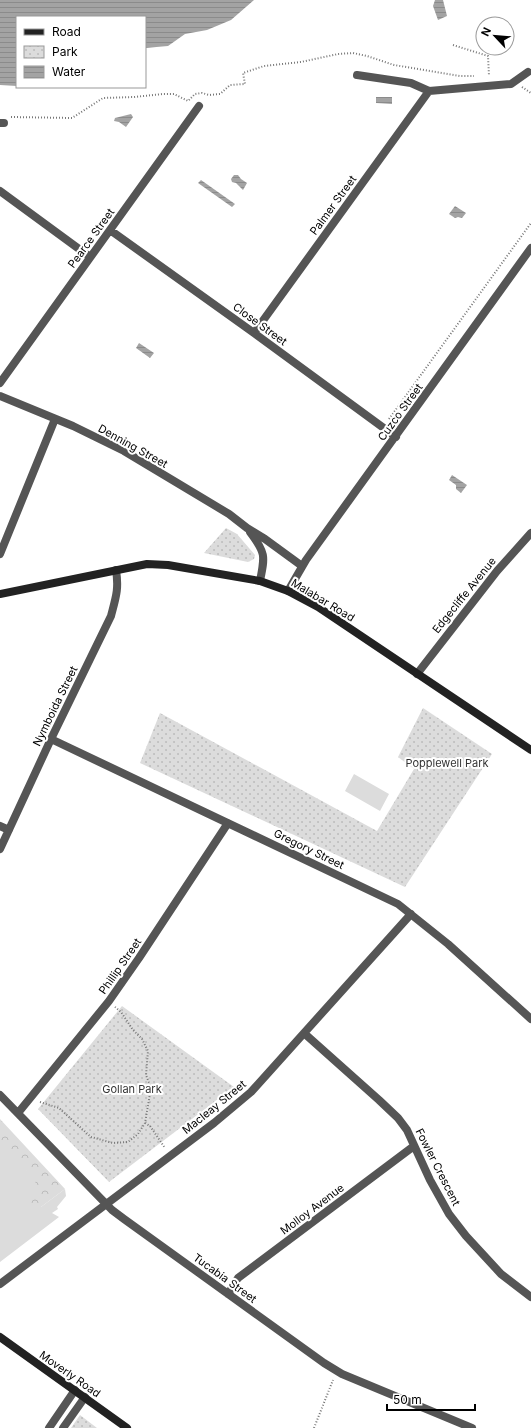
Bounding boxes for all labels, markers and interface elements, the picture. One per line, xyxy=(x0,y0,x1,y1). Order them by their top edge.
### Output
legend xyxy=(16,16,146,88)
north arrow xyxy=(475,16,515,56)
text: Road xyxy=(52,24,81,39)
text: N xyxy=(478,25,494,38)
text: Park xyxy=(52,44,78,59)
text: Water xyxy=(52,64,86,79)
street label: Palmer Street xyxy=(307,172,360,238)
street label: Pearce Street xyxy=(65,205,118,271)
street label: Close Street xyxy=(230,300,290,349)
street label: Cuzco Street xyxy=(375,380,426,443)
street label: Denning Street xyxy=(96,421,171,471)
street label: Edgecliffe Avenue xyxy=(429,554,499,636)
street label: Malabar Road xyxy=(289,576,357,624)
street label: Nymboida Street xyxy=(30,663,81,748)
park label: Popplewell Park xyxy=(405,756,489,770)
street label: Gregory Street xyxy=(272,826,347,872)
street label: Phillip Street xyxy=(96,935,145,997)
street label: Macleay Street xyxy=(179,1077,249,1137)
park label: Gollan Park xyxy=(102,1082,162,1096)
street label: Fowler Crescent xyxy=(413,1126,464,1208)
street label: Molloy Avenue xyxy=(277,1180,347,1238)
street label: Tucabia Street xyxy=(191,1250,260,1306)
street label: Moverly Road xyxy=(37,1348,103,1400)
scale bar xyxy=(387,1386,475,1412)
text: 50 m xyxy=(393,1392,422,1407)

